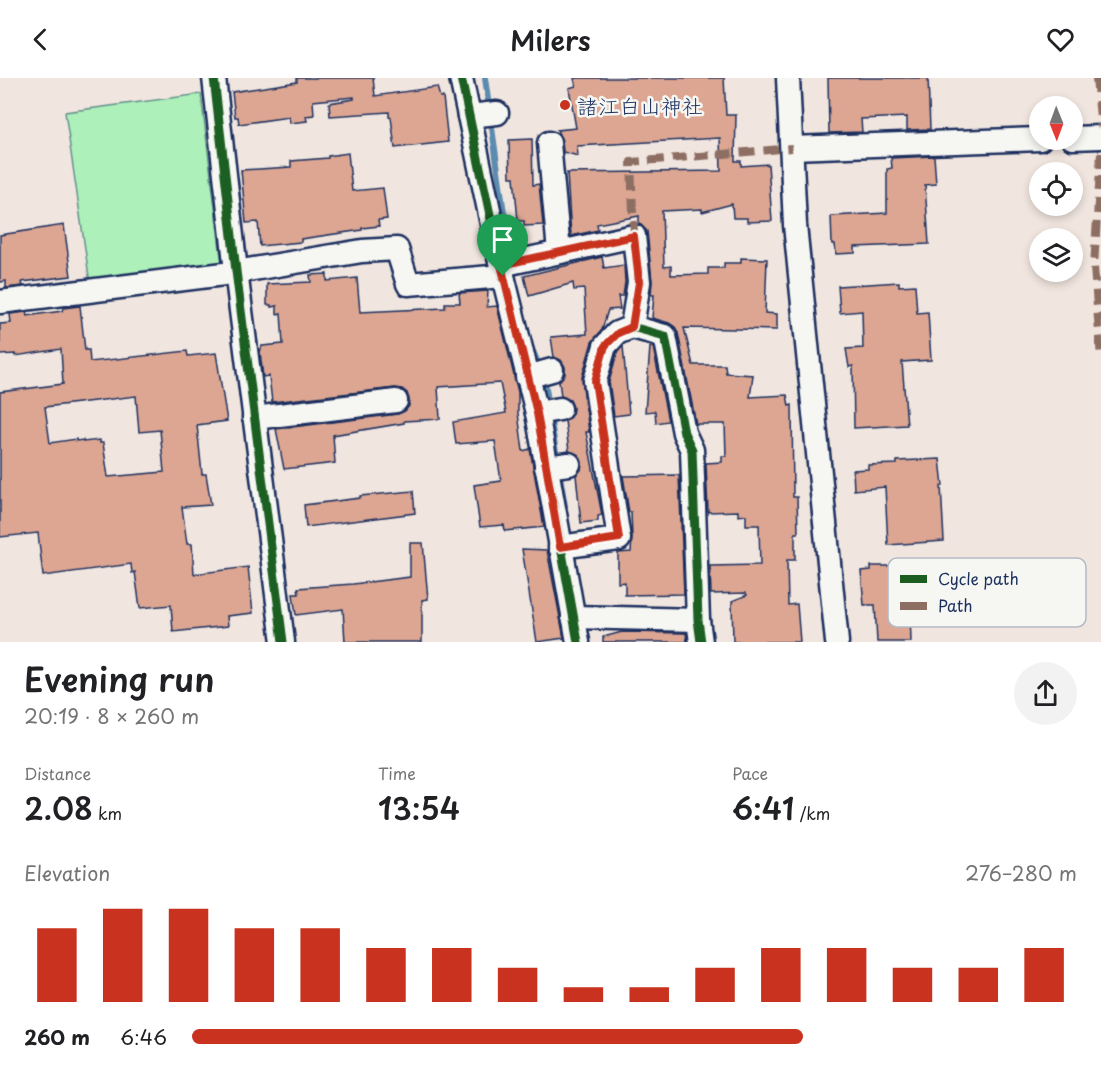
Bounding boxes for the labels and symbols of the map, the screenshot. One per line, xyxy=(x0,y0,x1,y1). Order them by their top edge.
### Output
place label: 諸江白山神社 xyxy=(577,89,703,121)
north arrow xyxy=(1029,96,1083,150)
marker: 諸江白山神社 xyxy=(558,98,572,112)
pin xyxy=(477,214,528,276)
legend xyxy=(888,558,1086,627)
text: Cycle path xyxy=(938,566,1019,590)
text: Path xyxy=(938,593,973,617)

